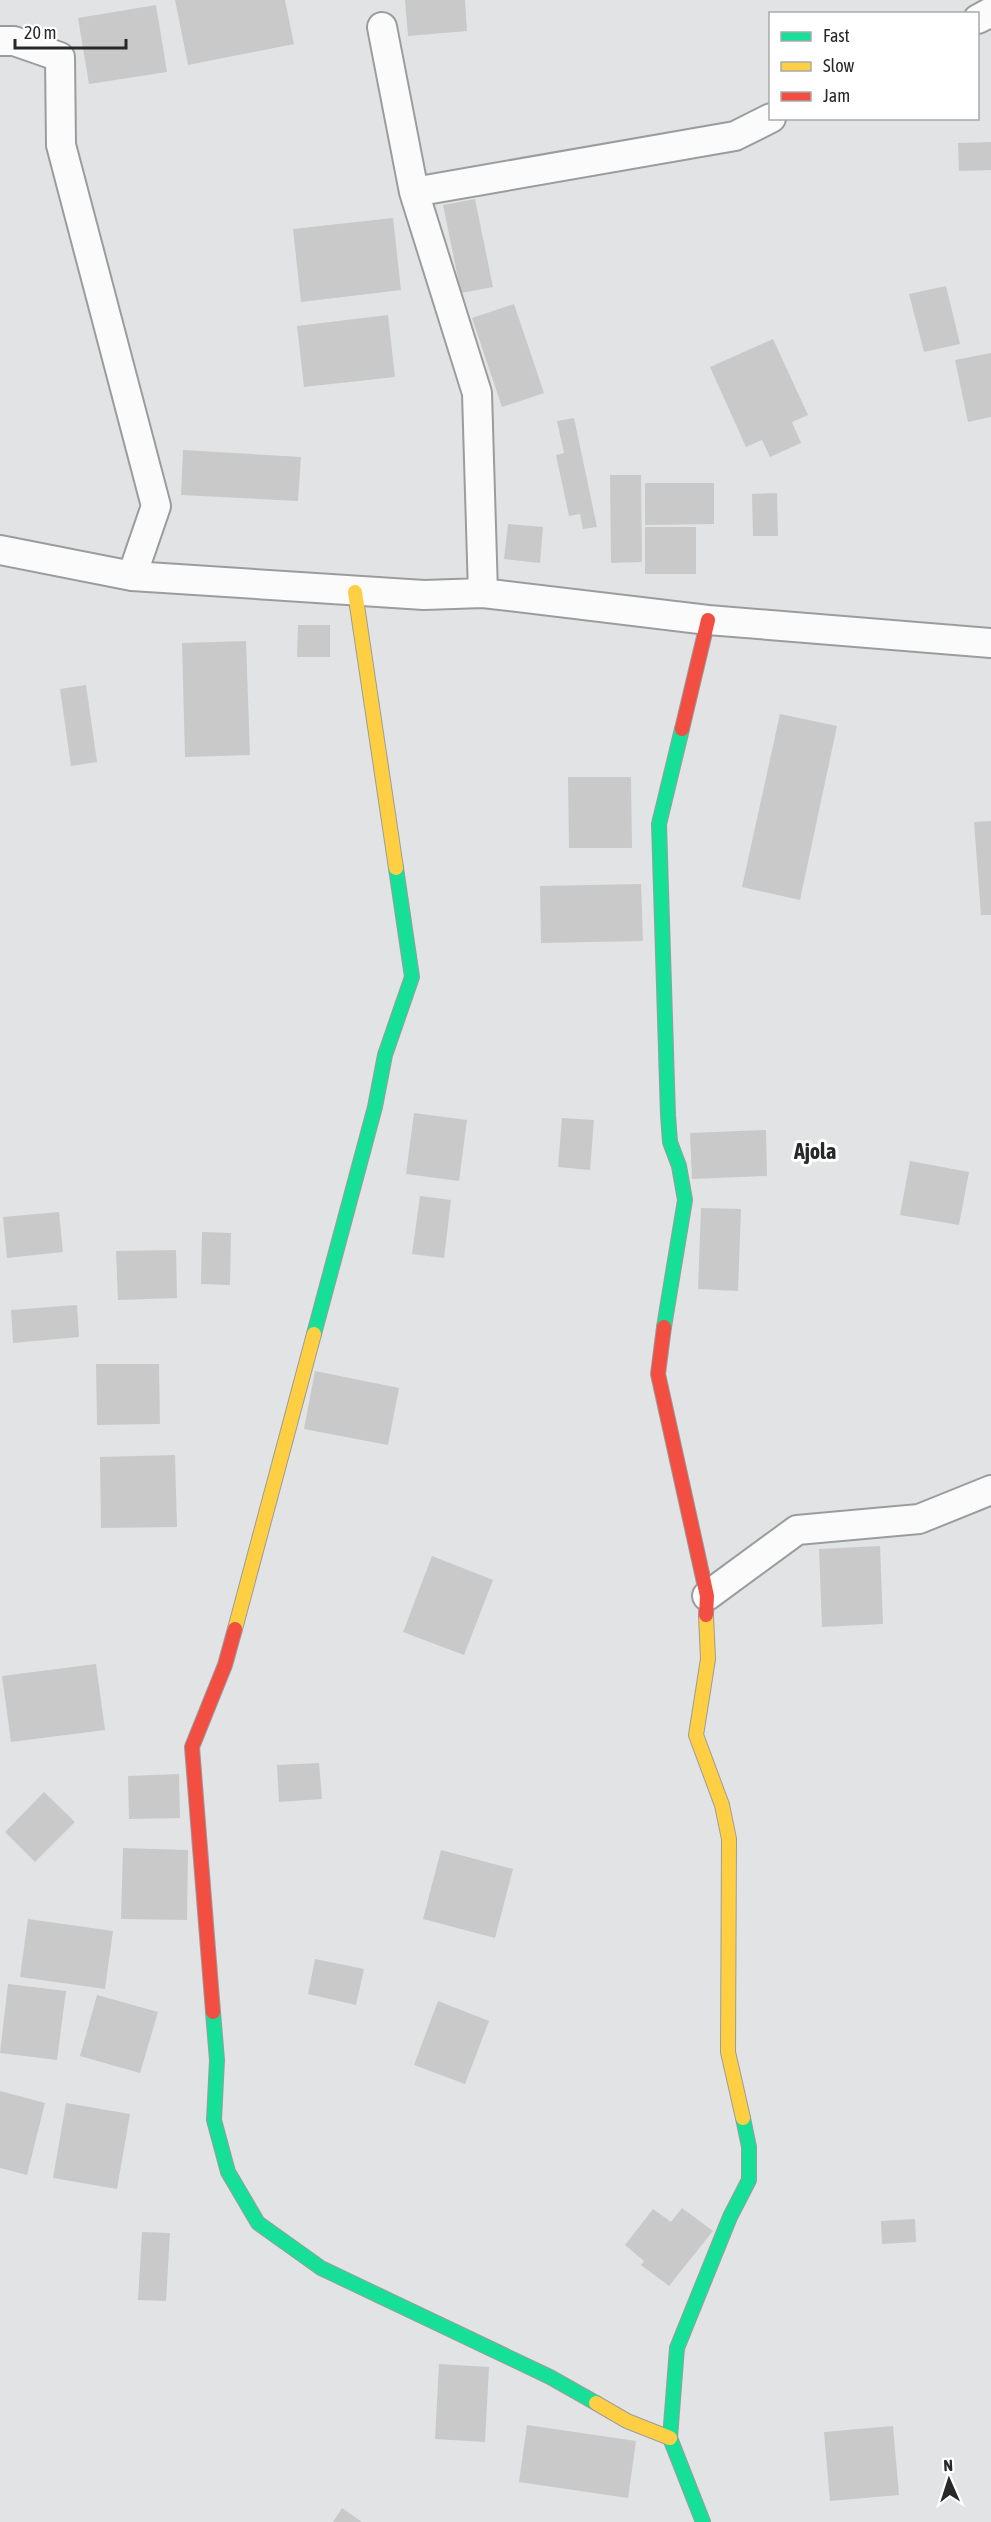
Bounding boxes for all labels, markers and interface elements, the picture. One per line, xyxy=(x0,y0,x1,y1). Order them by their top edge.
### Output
scale bar xyxy=(15,12,126,50)
legend xyxy=(769,12,979,120)
text: 20 m xyxy=(24,22,56,43)
text: Fast xyxy=(823,25,850,46)
text: Slow xyxy=(823,55,854,76)
text: Jam xyxy=(823,85,850,106)
district label: Ajola xyxy=(793,1138,836,1164)
north arrow xyxy=(919,2450,979,2510)
text: N xyxy=(943,2456,953,2474)

